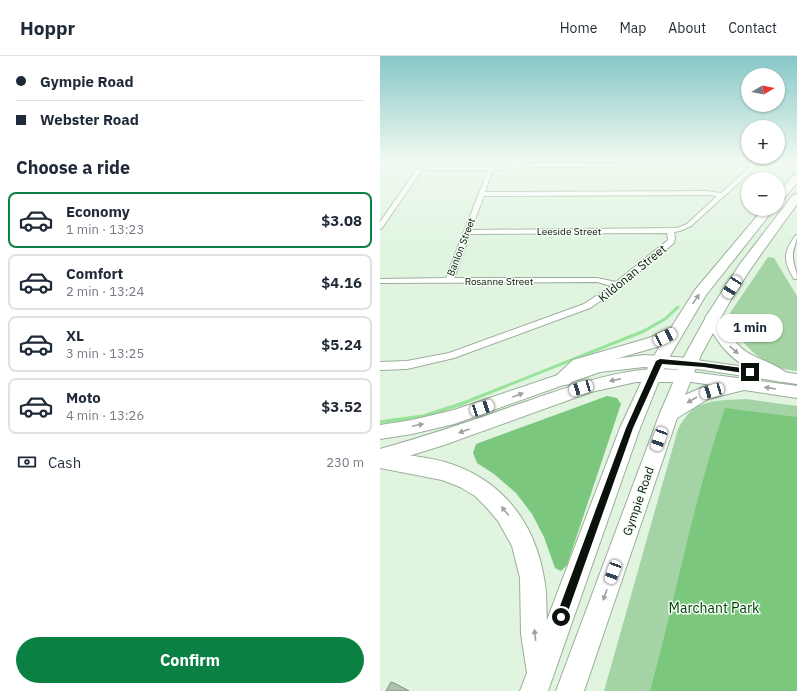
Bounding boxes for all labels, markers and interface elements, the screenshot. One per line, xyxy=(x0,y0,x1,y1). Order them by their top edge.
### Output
text: Hoppr xyxy=(20,16,75,40)
text: Home xyxy=(560,19,597,37)
text: Map xyxy=(619,19,646,37)
text: About xyxy=(668,19,706,37)
text: Contact xyxy=(728,19,777,37)
north arrow xyxy=(741,68,785,112)
map controls xyxy=(741,68,785,216)
text: Gympie Road xyxy=(40,72,134,91)
text: Webster Road xyxy=(40,110,139,129)
button: + xyxy=(741,120,785,164)
text: Choose a ride xyxy=(16,156,130,179)
button: − xyxy=(741,172,785,216)
icon: car xyxy=(18,202,54,238)
text: Economy xyxy=(66,202,130,221)
text: $3.08 xyxy=(321,211,362,230)
street label: Banlon Street xyxy=(444,216,478,278)
text: 1 min · 13:23 xyxy=(66,221,144,238)
street label: Leeside Street xyxy=(537,225,602,238)
street label: Kildonan Street xyxy=(595,241,669,305)
icon: car xyxy=(18,264,54,300)
text: Comfort xyxy=(66,264,123,283)
text: $4.16 xyxy=(321,273,362,292)
car xyxy=(720,274,744,300)
street label: Rosanne Street xyxy=(465,275,534,288)
text: 2 min · 13:24 xyxy=(66,283,144,300)
one-way arrow xyxy=(692,293,700,304)
callout: 1 min xyxy=(717,314,783,342)
text: 1 min xyxy=(733,319,767,336)
icon: car xyxy=(18,326,54,362)
text: XL xyxy=(66,326,84,345)
car xyxy=(652,326,678,348)
text: $5.24 xyxy=(321,335,362,354)
text: 3 min · 13:25 xyxy=(66,345,144,362)
one-way arrow xyxy=(729,345,739,355)
route end xyxy=(741,363,759,381)
one-way arrow xyxy=(608,377,621,383)
car xyxy=(568,379,594,397)
car xyxy=(699,382,725,400)
one-way arrow xyxy=(763,385,776,391)
icon: car xyxy=(18,388,54,424)
text: Moto xyxy=(66,388,101,407)
one-way arrow xyxy=(513,391,525,397)
one-way arrow xyxy=(686,396,698,403)
text: $3.52 xyxy=(321,397,362,416)
car xyxy=(469,398,495,418)
text: 4 min · 13:26 xyxy=(66,407,144,424)
one-way arrow xyxy=(412,422,425,428)
car xyxy=(649,426,669,452)
one-way arrow xyxy=(457,428,469,434)
icon: cash xyxy=(16,451,38,473)
text: Cash xyxy=(48,453,81,472)
text: 230 m xyxy=(326,454,364,471)
street label: Gympie Road xyxy=(619,465,657,537)
one-way arrow xyxy=(500,506,509,517)
car xyxy=(603,559,623,585)
one-way arrow xyxy=(601,589,607,601)
park label: Marchant Park xyxy=(669,599,760,617)
route start xyxy=(552,608,570,626)
one-way arrow xyxy=(532,629,538,641)
button: Confirm xyxy=(16,637,364,683)

